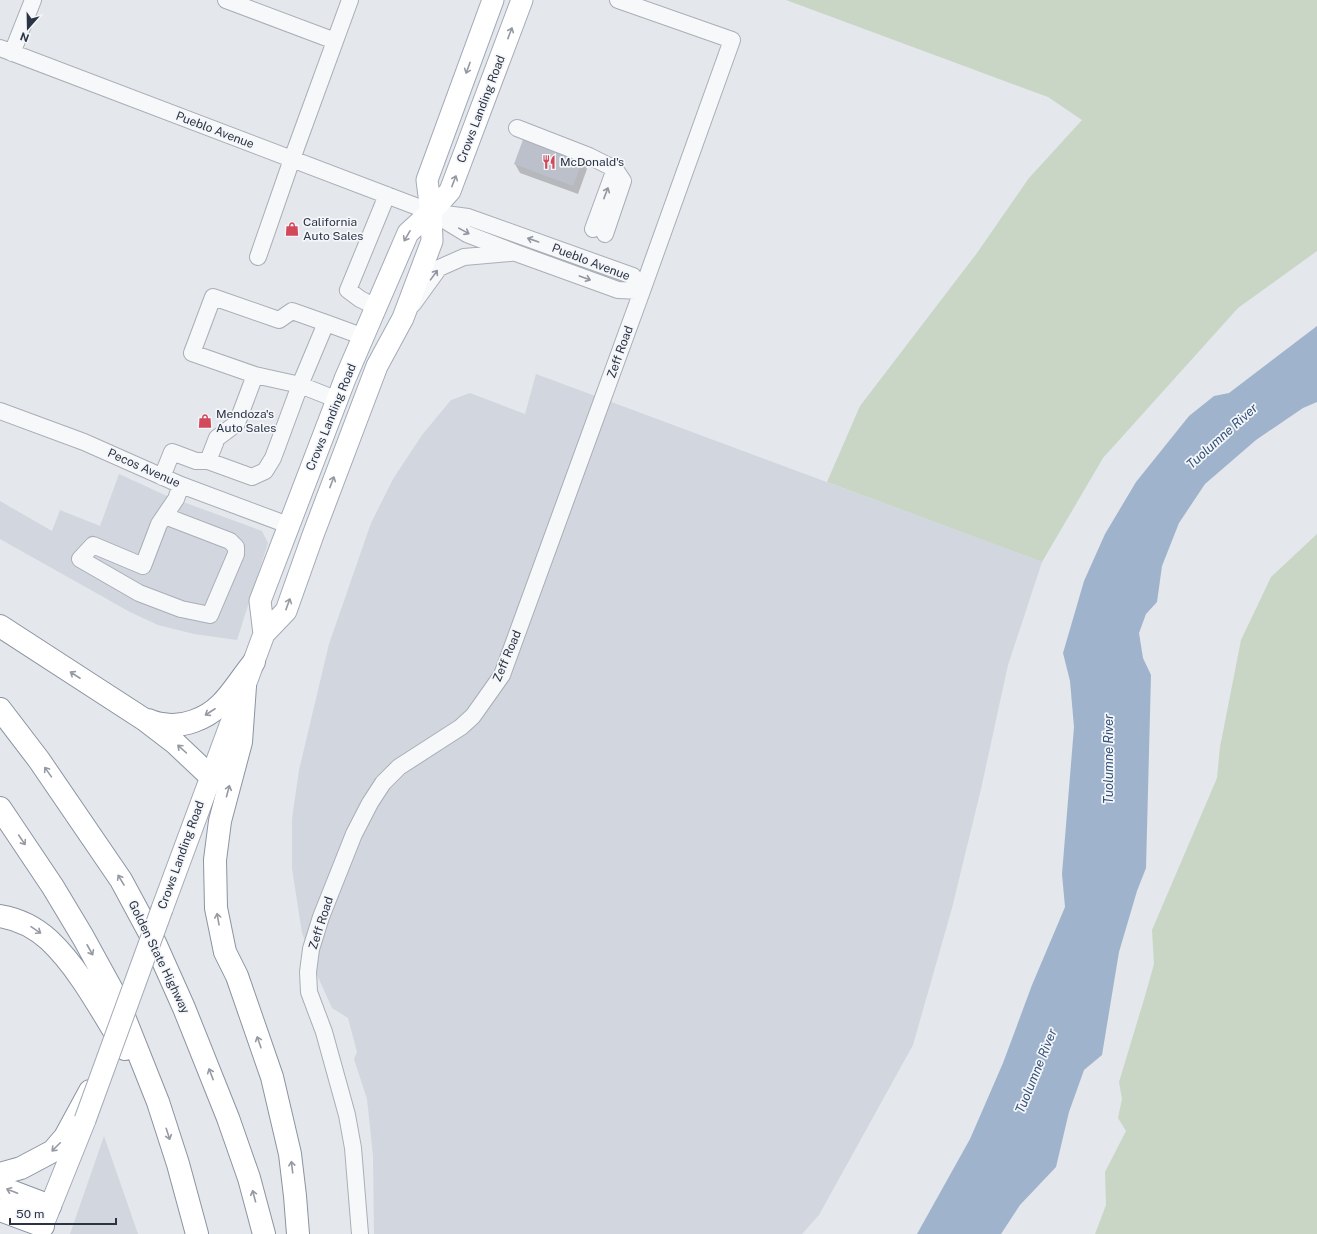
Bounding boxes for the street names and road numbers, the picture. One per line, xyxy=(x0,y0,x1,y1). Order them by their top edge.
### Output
street label: Crows Landing Road xyxy=(454,53,508,165)
street label: Pueblo Avenue xyxy=(174,109,256,151)
street label: Pueblo Avenue xyxy=(550,241,632,283)
street label: Zeff Road xyxy=(604,324,636,380)
street label: Crows Landing Road xyxy=(303,361,359,473)
street label: Pecos Avenue xyxy=(106,446,183,490)
street label: Zeff Road xyxy=(490,628,524,684)
street label: Crows Landing Road xyxy=(155,799,207,911)
street label: Zeff Road xyxy=(306,895,336,951)
street label: Golden State Highway xyxy=(126,898,193,1016)

